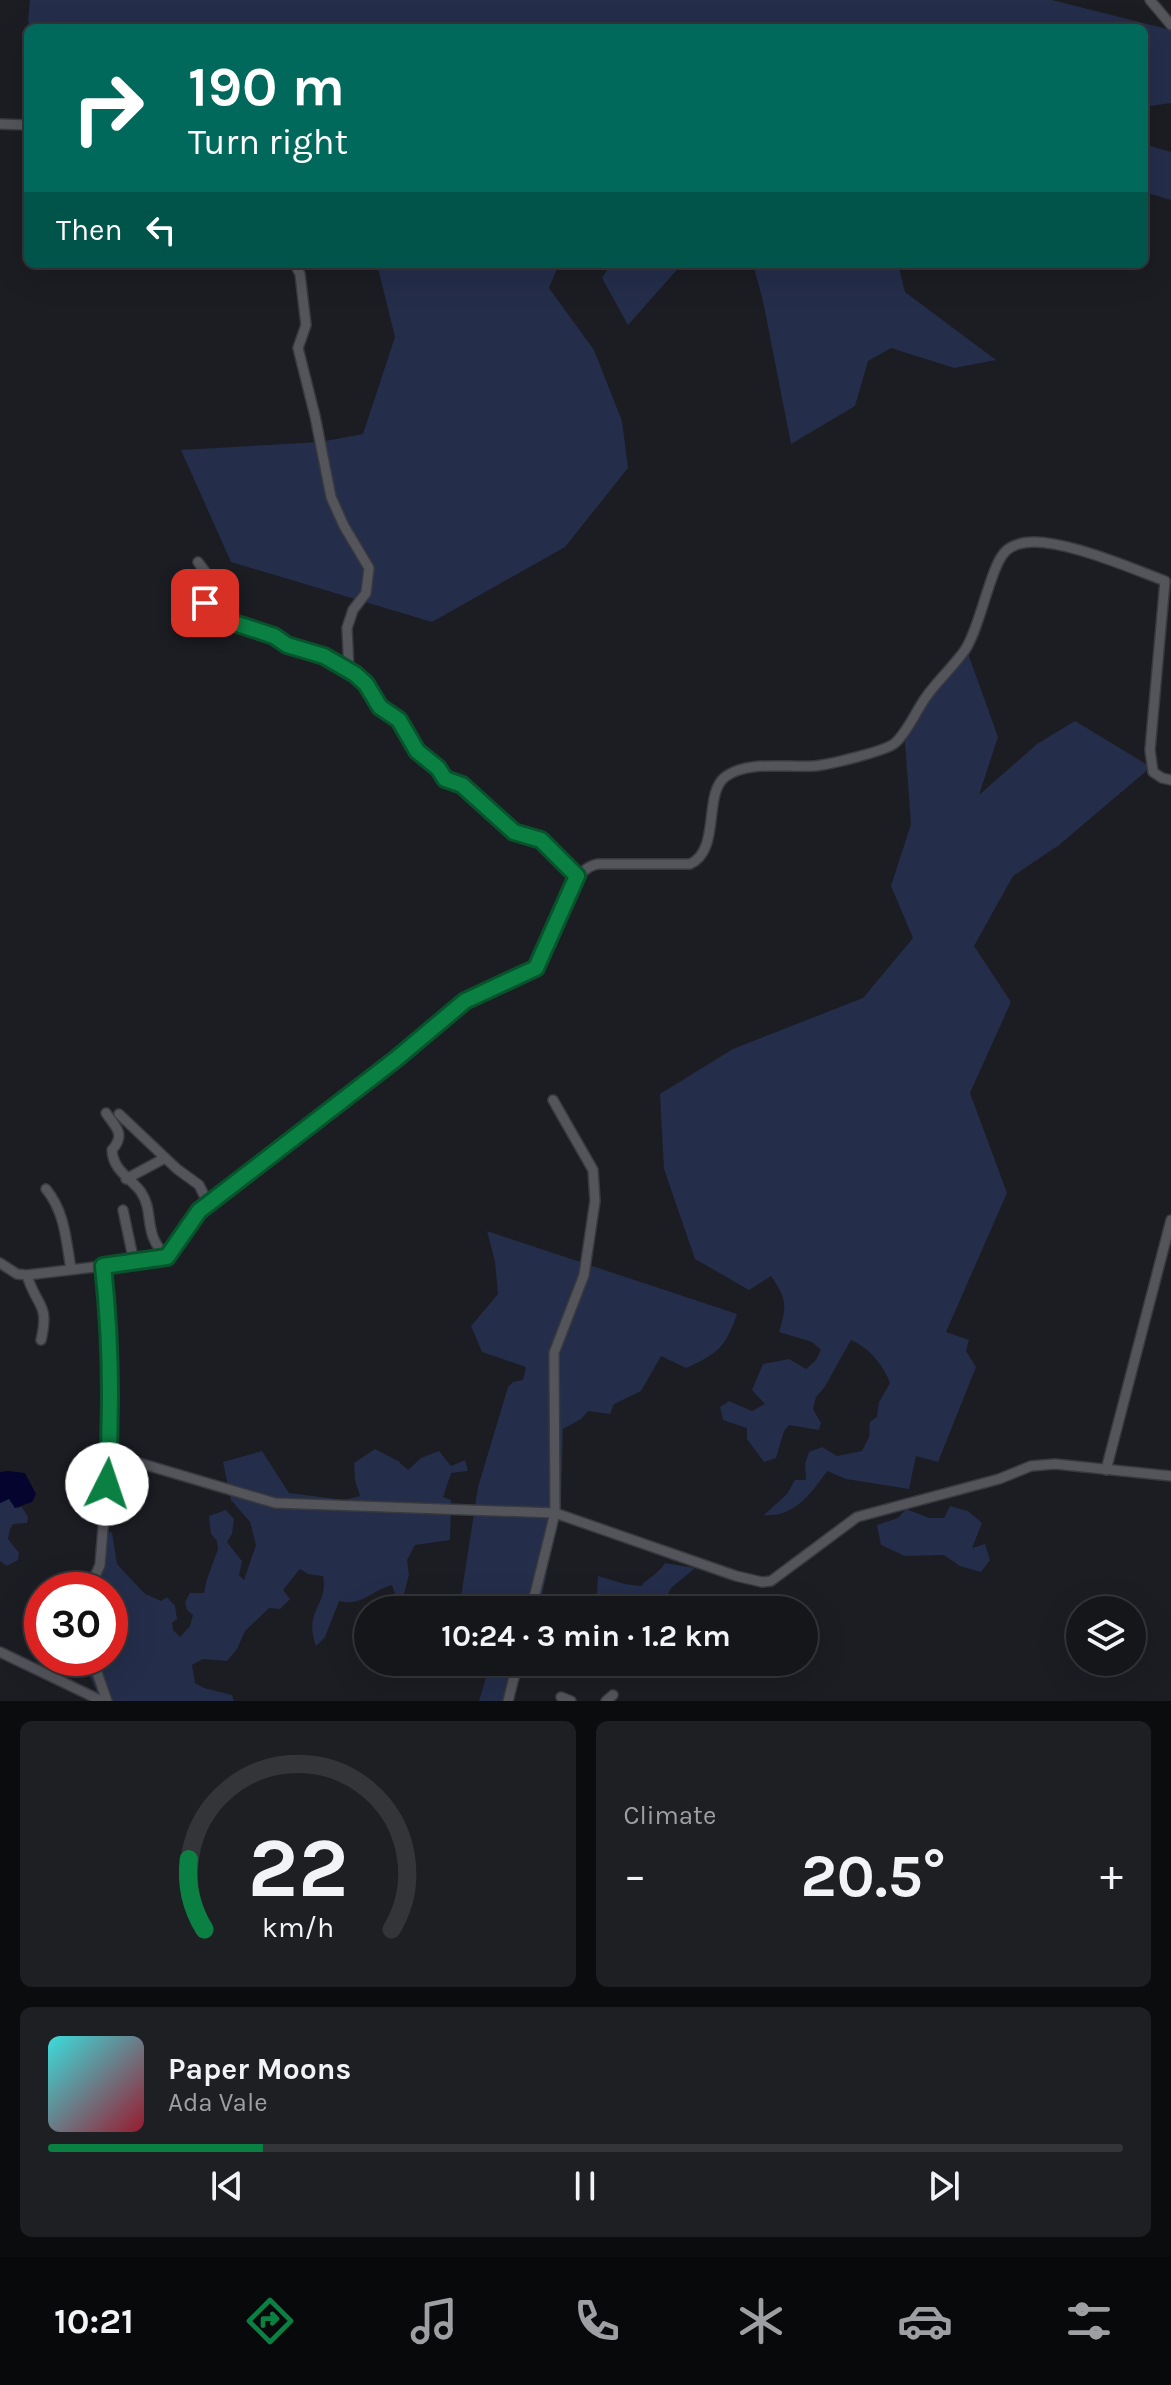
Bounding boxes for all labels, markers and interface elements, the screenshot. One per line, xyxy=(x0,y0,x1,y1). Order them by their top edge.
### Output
text: 190 m xyxy=(188,54,345,119)
icon: right xyxy=(56,56,160,160)
text: Turn right xyxy=(188,121,348,163)
icon: left xyxy=(139,208,183,252)
text: Then xyxy=(56,212,123,248)
pin xyxy=(171,569,239,637)
icon: arrive xyxy=(183,581,227,625)
position arrow xyxy=(65,1442,149,1526)
speed limit sign: 30 xyxy=(24,1572,128,1676)
map controls xyxy=(1066,1596,1146,1676)
button: layers xyxy=(1066,1596,1146,1676)
text: 10:24 · 3 min · 1.2 km xyxy=(441,1618,731,1654)
text: Climate xyxy=(624,1800,716,1831)
text: 22 xyxy=(247,1820,348,1917)
text: 20.5° xyxy=(801,1841,946,1911)
text: − xyxy=(624,1850,647,1901)
text: + xyxy=(1100,1850,1123,1901)
text: km/h xyxy=(262,1911,334,1944)
text: Paper Moons xyxy=(168,2051,351,2087)
text: Ada Vale xyxy=(168,2087,268,2118)
icon: previous xyxy=(205,2164,249,2208)
icon: pause xyxy=(563,2164,607,2208)
icon: next xyxy=(922,2164,966,2208)
icon: directions xyxy=(242,2293,298,2349)
icon: music xyxy=(406,2293,462,2349)
icon: phone xyxy=(569,2293,625,2349)
icon: climate xyxy=(733,2293,789,2349)
icon: car xyxy=(897,2293,953,2349)
icon: filters xyxy=(1061,2293,1117,2349)
text: 10:21 xyxy=(54,2300,134,2342)

